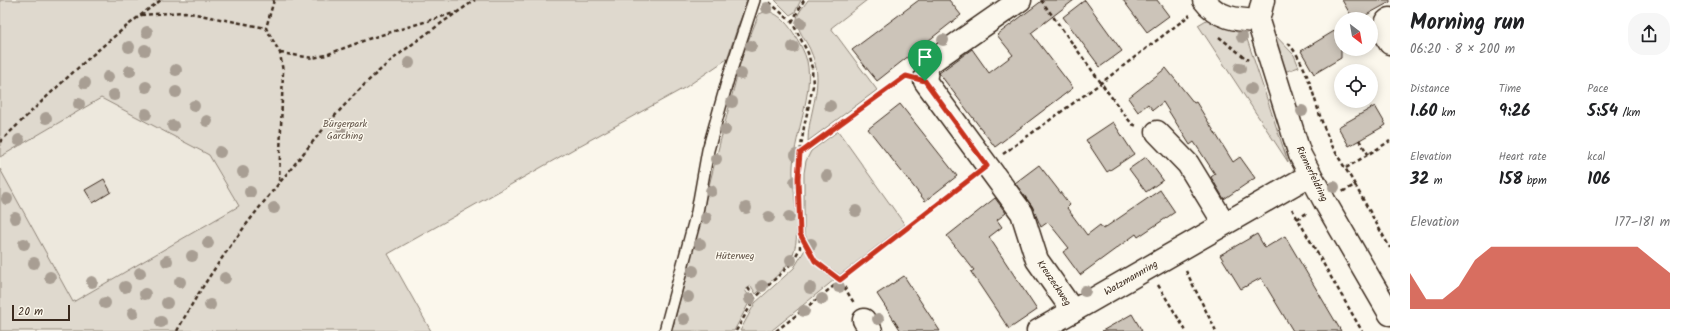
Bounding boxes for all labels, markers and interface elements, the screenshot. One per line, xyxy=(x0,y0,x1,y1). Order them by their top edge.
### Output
text: Morning run xyxy=(1410,6,1525,41)
north arrow xyxy=(1334,12,1378,56)
map controls xyxy=(1334,12,1378,108)
button: share xyxy=(1628,13,1670,55)
text: 06:20 · 8 × 200 m xyxy=(1410,39,1515,60)
pin xyxy=(908,40,942,81)
icon: arrive xyxy=(914,46,936,68)
button: locate xyxy=(1334,64,1378,108)
text: Distance xyxy=(1410,80,1450,98)
text: Time xyxy=(1499,80,1521,98)
text: Pace xyxy=(1587,80,1608,98)
text: 1.60 xyxy=(1410,98,1437,125)
text: 9:26 xyxy=(1499,98,1531,125)
text: 5:54 xyxy=(1587,98,1618,125)
text: km xyxy=(1437,104,1455,122)
text: /km xyxy=(1618,104,1640,122)
park label: Bürgerpark Garching xyxy=(323,116,368,144)
street label: Riemerfeldring xyxy=(1292,144,1332,205)
text: Elevation xyxy=(1410,148,1452,166)
text: Heart rate xyxy=(1499,148,1546,166)
text: kcal xyxy=(1587,148,1605,166)
text: 32 xyxy=(1410,166,1429,193)
text: 158 xyxy=(1499,166,1522,193)
text: 106 xyxy=(1587,166,1610,193)
text: m xyxy=(1429,172,1442,190)
text: bpm xyxy=(1522,172,1547,190)
text: Elevation xyxy=(1410,212,1459,233)
text: 177–181 m xyxy=(1614,212,1670,233)
park label: Hüterweg xyxy=(715,248,755,264)
street label: Watzmannring xyxy=(1101,256,1161,300)
street label: Kreuzeckweg xyxy=(1033,257,1075,309)
scale bar xyxy=(12,303,70,322)
text: 20 m xyxy=(18,303,43,321)

